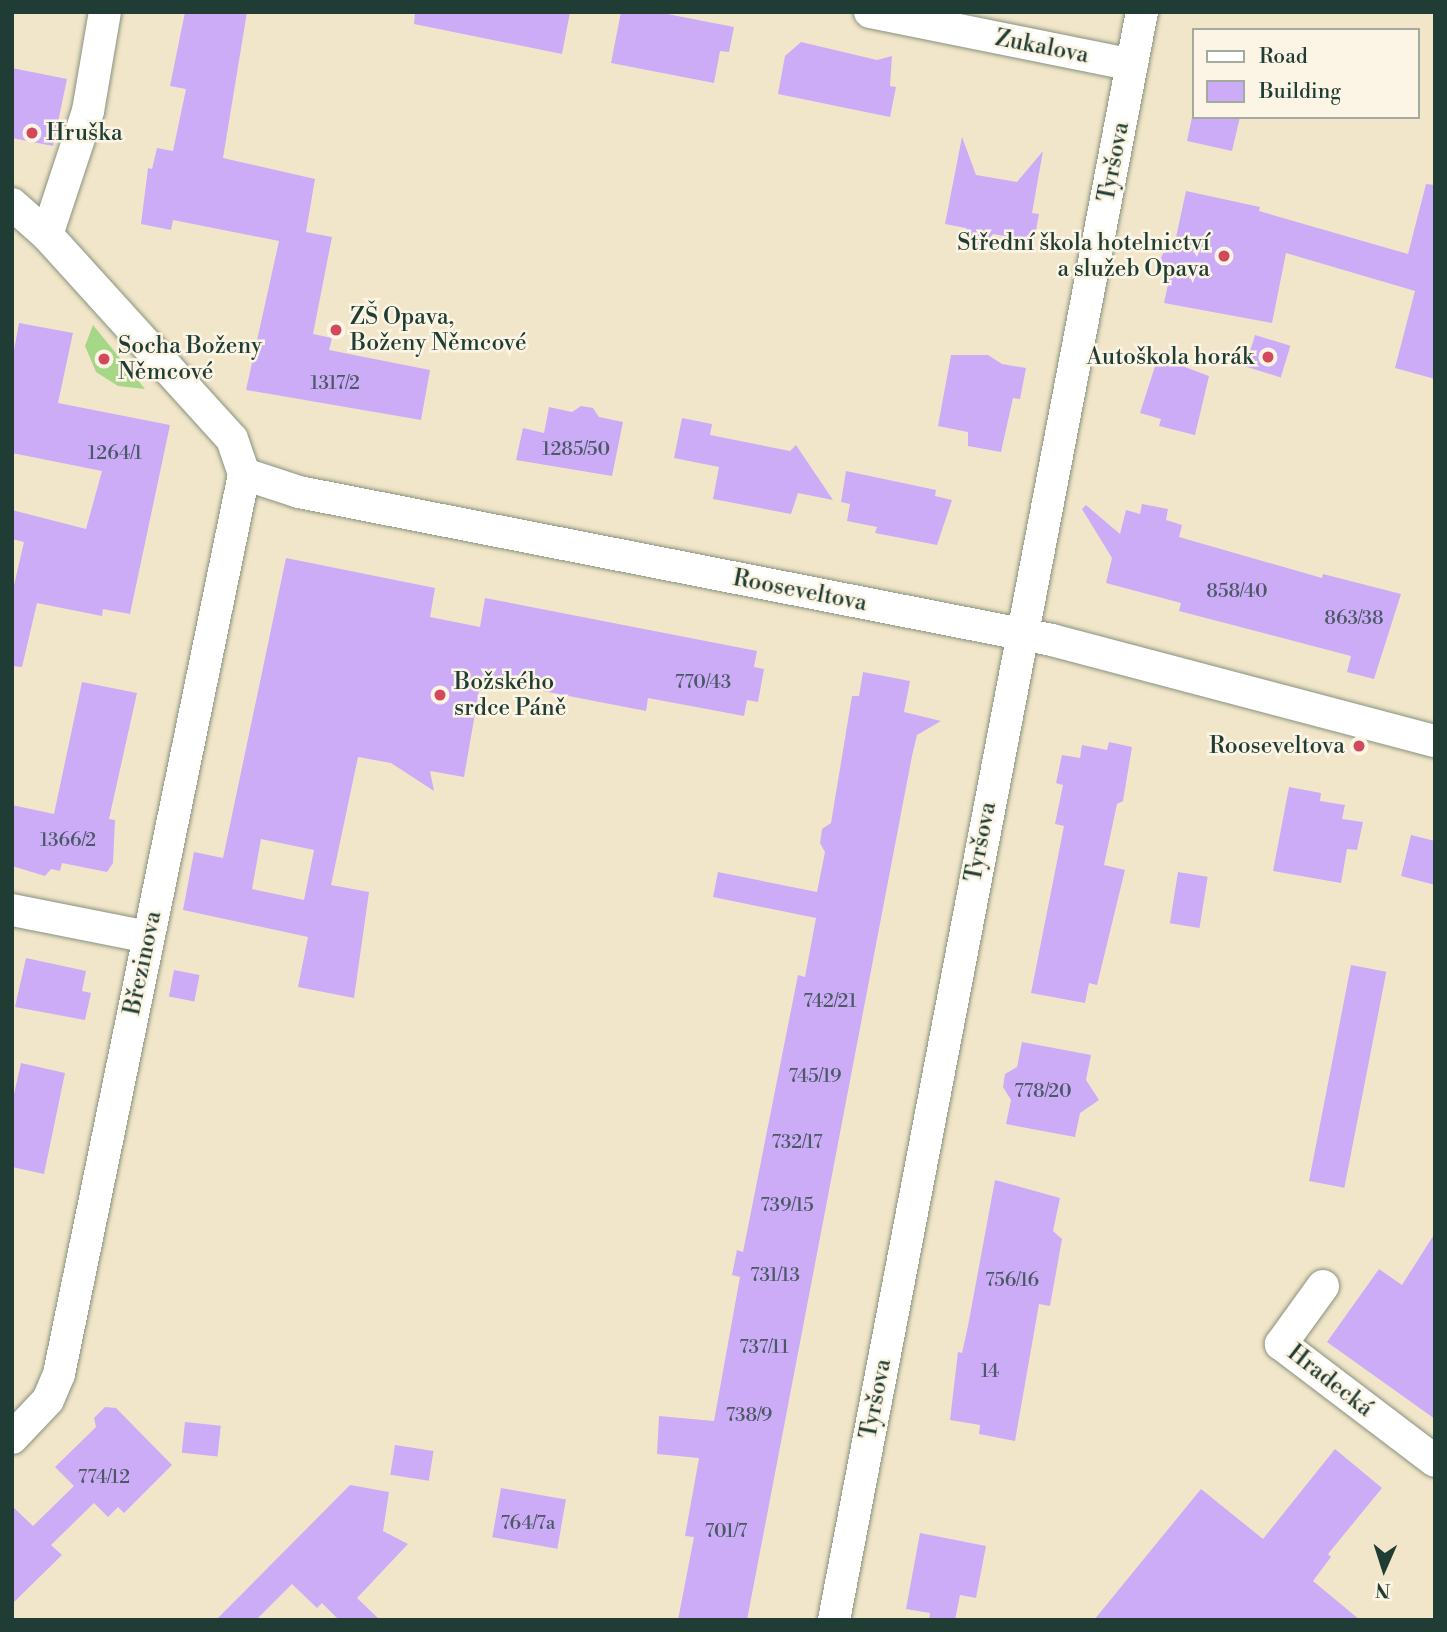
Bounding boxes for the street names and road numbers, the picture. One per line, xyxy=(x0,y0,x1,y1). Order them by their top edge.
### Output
street label: Zukalova xyxy=(993,24,1091,70)
street label: Tyršova xyxy=(1093,120,1135,204)
street label: Rooseveltova xyxy=(731,564,869,618)
street label: Tyršova xyxy=(960,800,1002,884)
street label: Březinova xyxy=(119,909,167,1017)
street label: Hradecká xyxy=(1282,1339,1378,1423)
street label: Tyršova xyxy=(855,1357,897,1441)

